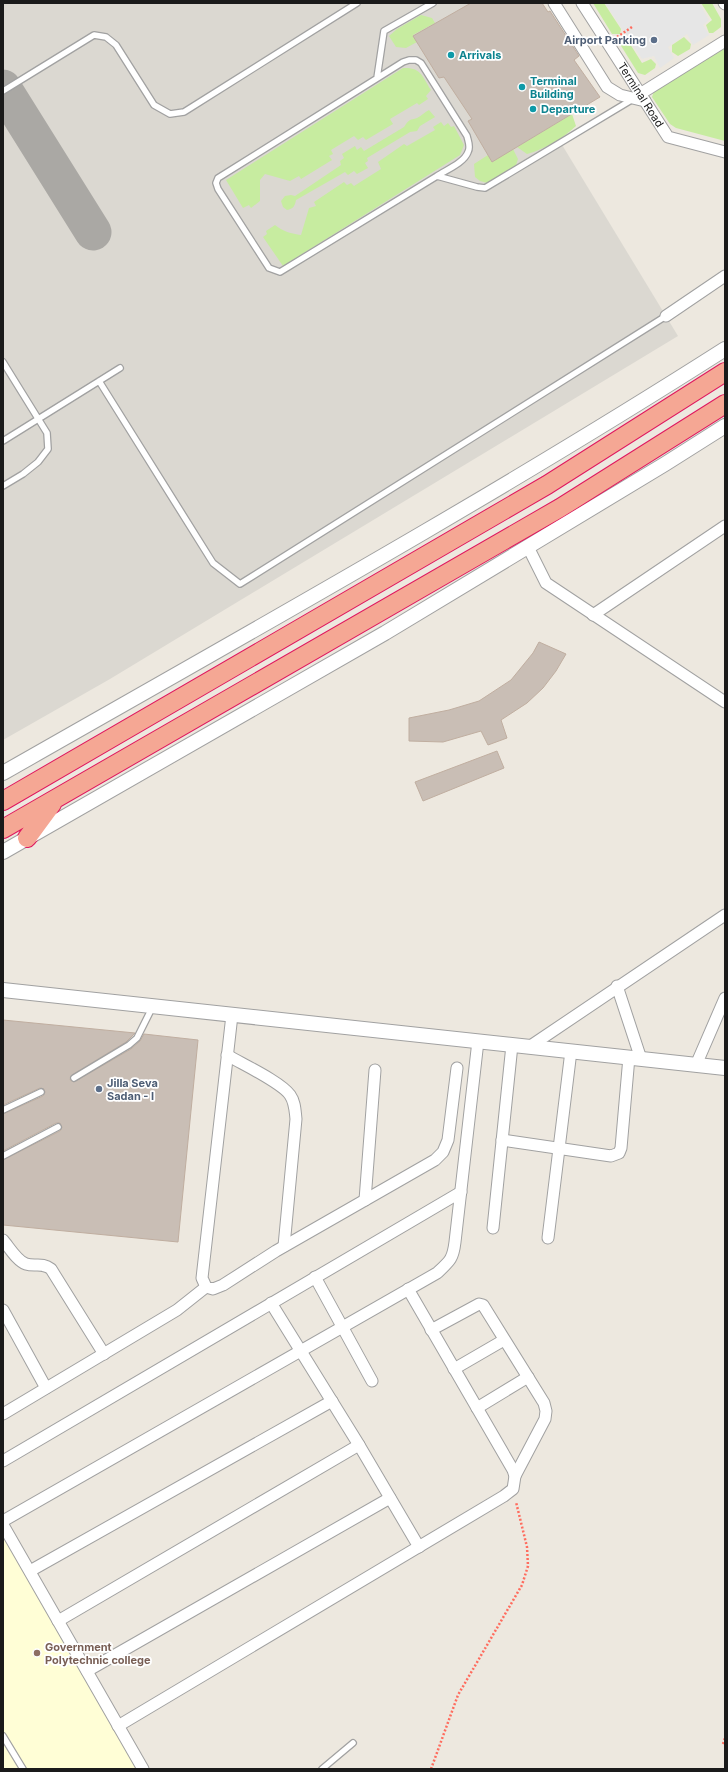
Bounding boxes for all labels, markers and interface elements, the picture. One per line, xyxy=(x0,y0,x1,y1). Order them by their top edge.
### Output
place label: Airport Parking xyxy=(564,33,646,47)
marker: Airport Parking xyxy=(649,35,659,45)
place label: Arrivals xyxy=(459,48,501,62)
marker: Arrivals xyxy=(446,50,456,60)
street label: Terminal Road xyxy=(615,60,667,130)
place label: Terminal Building xyxy=(530,74,577,101)
marker: Terminal Building xyxy=(517,82,527,92)
place label: Departure xyxy=(541,102,596,116)
marker: Departure xyxy=(528,104,538,114)
place label: Jilla Seva Sadan - I xyxy=(107,1076,158,1103)
marker: Jilla Seva Sadan - I xyxy=(94,1084,104,1094)
place label: Government Polytechnic college xyxy=(45,1640,151,1667)
marker: Government Polytechnic college xyxy=(32,1648,42,1658)

